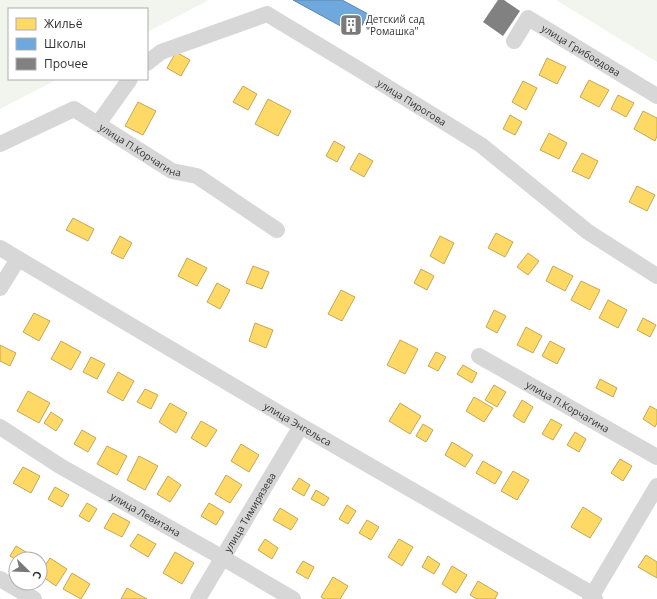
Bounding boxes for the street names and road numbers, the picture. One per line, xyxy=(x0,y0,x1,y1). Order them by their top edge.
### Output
street label: улица Грибоедова xyxy=(539,21,623,79)
street label: улица Пирогова xyxy=(375,75,449,129)
street label: улица П.Корчагина xyxy=(97,120,182,180)
street label: улица П.Корчагина xyxy=(523,377,612,436)
street label: улица Энгельса xyxy=(261,399,334,449)
street label: улица Тимирязева xyxy=(220,470,279,555)
street label: улица Левитана xyxy=(108,489,183,540)

